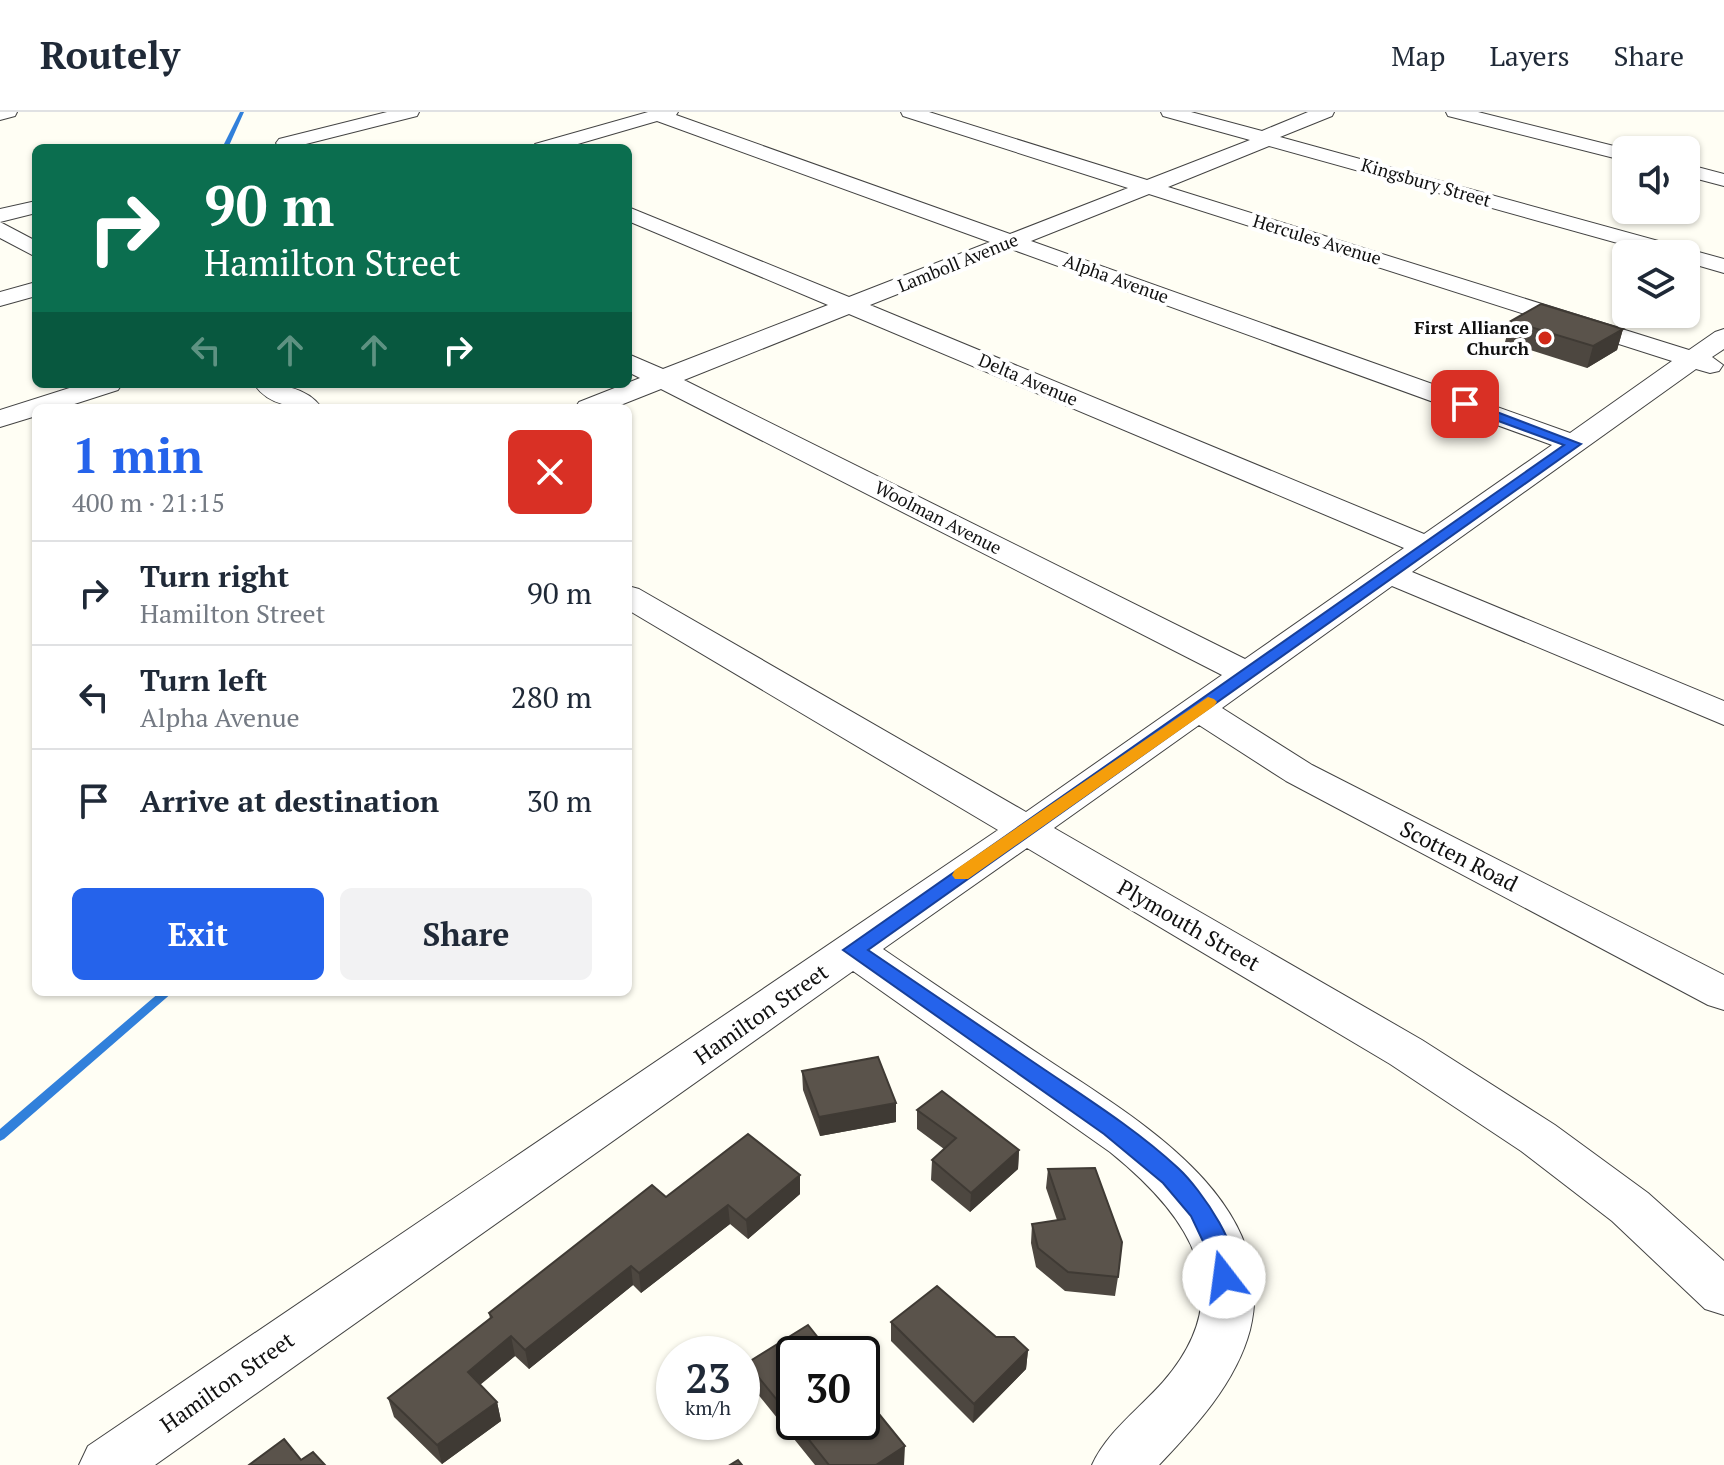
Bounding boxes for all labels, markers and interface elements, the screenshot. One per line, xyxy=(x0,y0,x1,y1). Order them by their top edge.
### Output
text: Routely xyxy=(40,30,180,80)
text: Map xyxy=(1391,37,1445,74)
text: Layers xyxy=(1489,37,1570,74)
text: Share xyxy=(1614,37,1684,74)
map controls xyxy=(1612,136,1700,328)
button: sound xyxy=(1612,136,1700,224)
street label: Kingsbury Street xyxy=(1359,152,1494,212)
text: 90 m xyxy=(204,168,334,242)
icon: right xyxy=(72,176,176,280)
street label: Hercules Avenue xyxy=(1250,208,1384,270)
street label: Lamboll Avenue xyxy=(894,227,1021,297)
text: Hamilton Street xyxy=(204,239,461,286)
button: layers xyxy=(1612,240,1700,328)
street label: Alpha Avenue xyxy=(1060,248,1172,308)
place label: First Alliance Church xyxy=(1414,315,1529,360)
icon: left xyxy=(184,328,228,372)
icon: ahead xyxy=(268,328,312,372)
icon: ahead xyxy=(352,328,396,372)
icon: right xyxy=(436,328,480,372)
marker: First Alliance Church xyxy=(1536,329,1554,347)
street label: Delta Avenue xyxy=(975,347,1082,411)
pin xyxy=(1431,370,1499,438)
icon: arrive xyxy=(1443,382,1487,426)
text: 1 min xyxy=(72,423,203,487)
button: close xyxy=(508,430,592,514)
street label: Woolman Avenue xyxy=(871,475,1006,559)
text: 400 m · 21:15 xyxy=(72,485,225,519)
text: Turn right xyxy=(140,556,289,596)
icon: right xyxy=(72,571,116,615)
text: 90 m xyxy=(527,573,592,613)
text: Hamilton Street xyxy=(140,596,325,630)
text: Turn left xyxy=(140,660,267,700)
icon: left xyxy=(72,675,116,719)
text: 280 m xyxy=(511,677,592,717)
text: Alpha Avenue xyxy=(140,700,300,734)
icon: arrive xyxy=(72,779,116,823)
text: Arrive at destination xyxy=(140,781,439,821)
text: 30 m xyxy=(527,781,592,821)
street label: Scotten Road xyxy=(1395,813,1523,898)
street label: Plymouth Street xyxy=(1113,872,1266,977)
button: Exit xyxy=(72,888,324,980)
button: Share xyxy=(340,888,592,980)
street label: Hamilton Street xyxy=(688,957,833,1070)
position arrow xyxy=(1182,1235,1266,1319)
street label: Hamilton Street xyxy=(154,1325,299,1438)
speed limit sign: 30 xyxy=(776,1336,880,1440)
text: 23 xyxy=(685,1351,731,1404)
text: km/h xyxy=(685,1394,731,1421)

